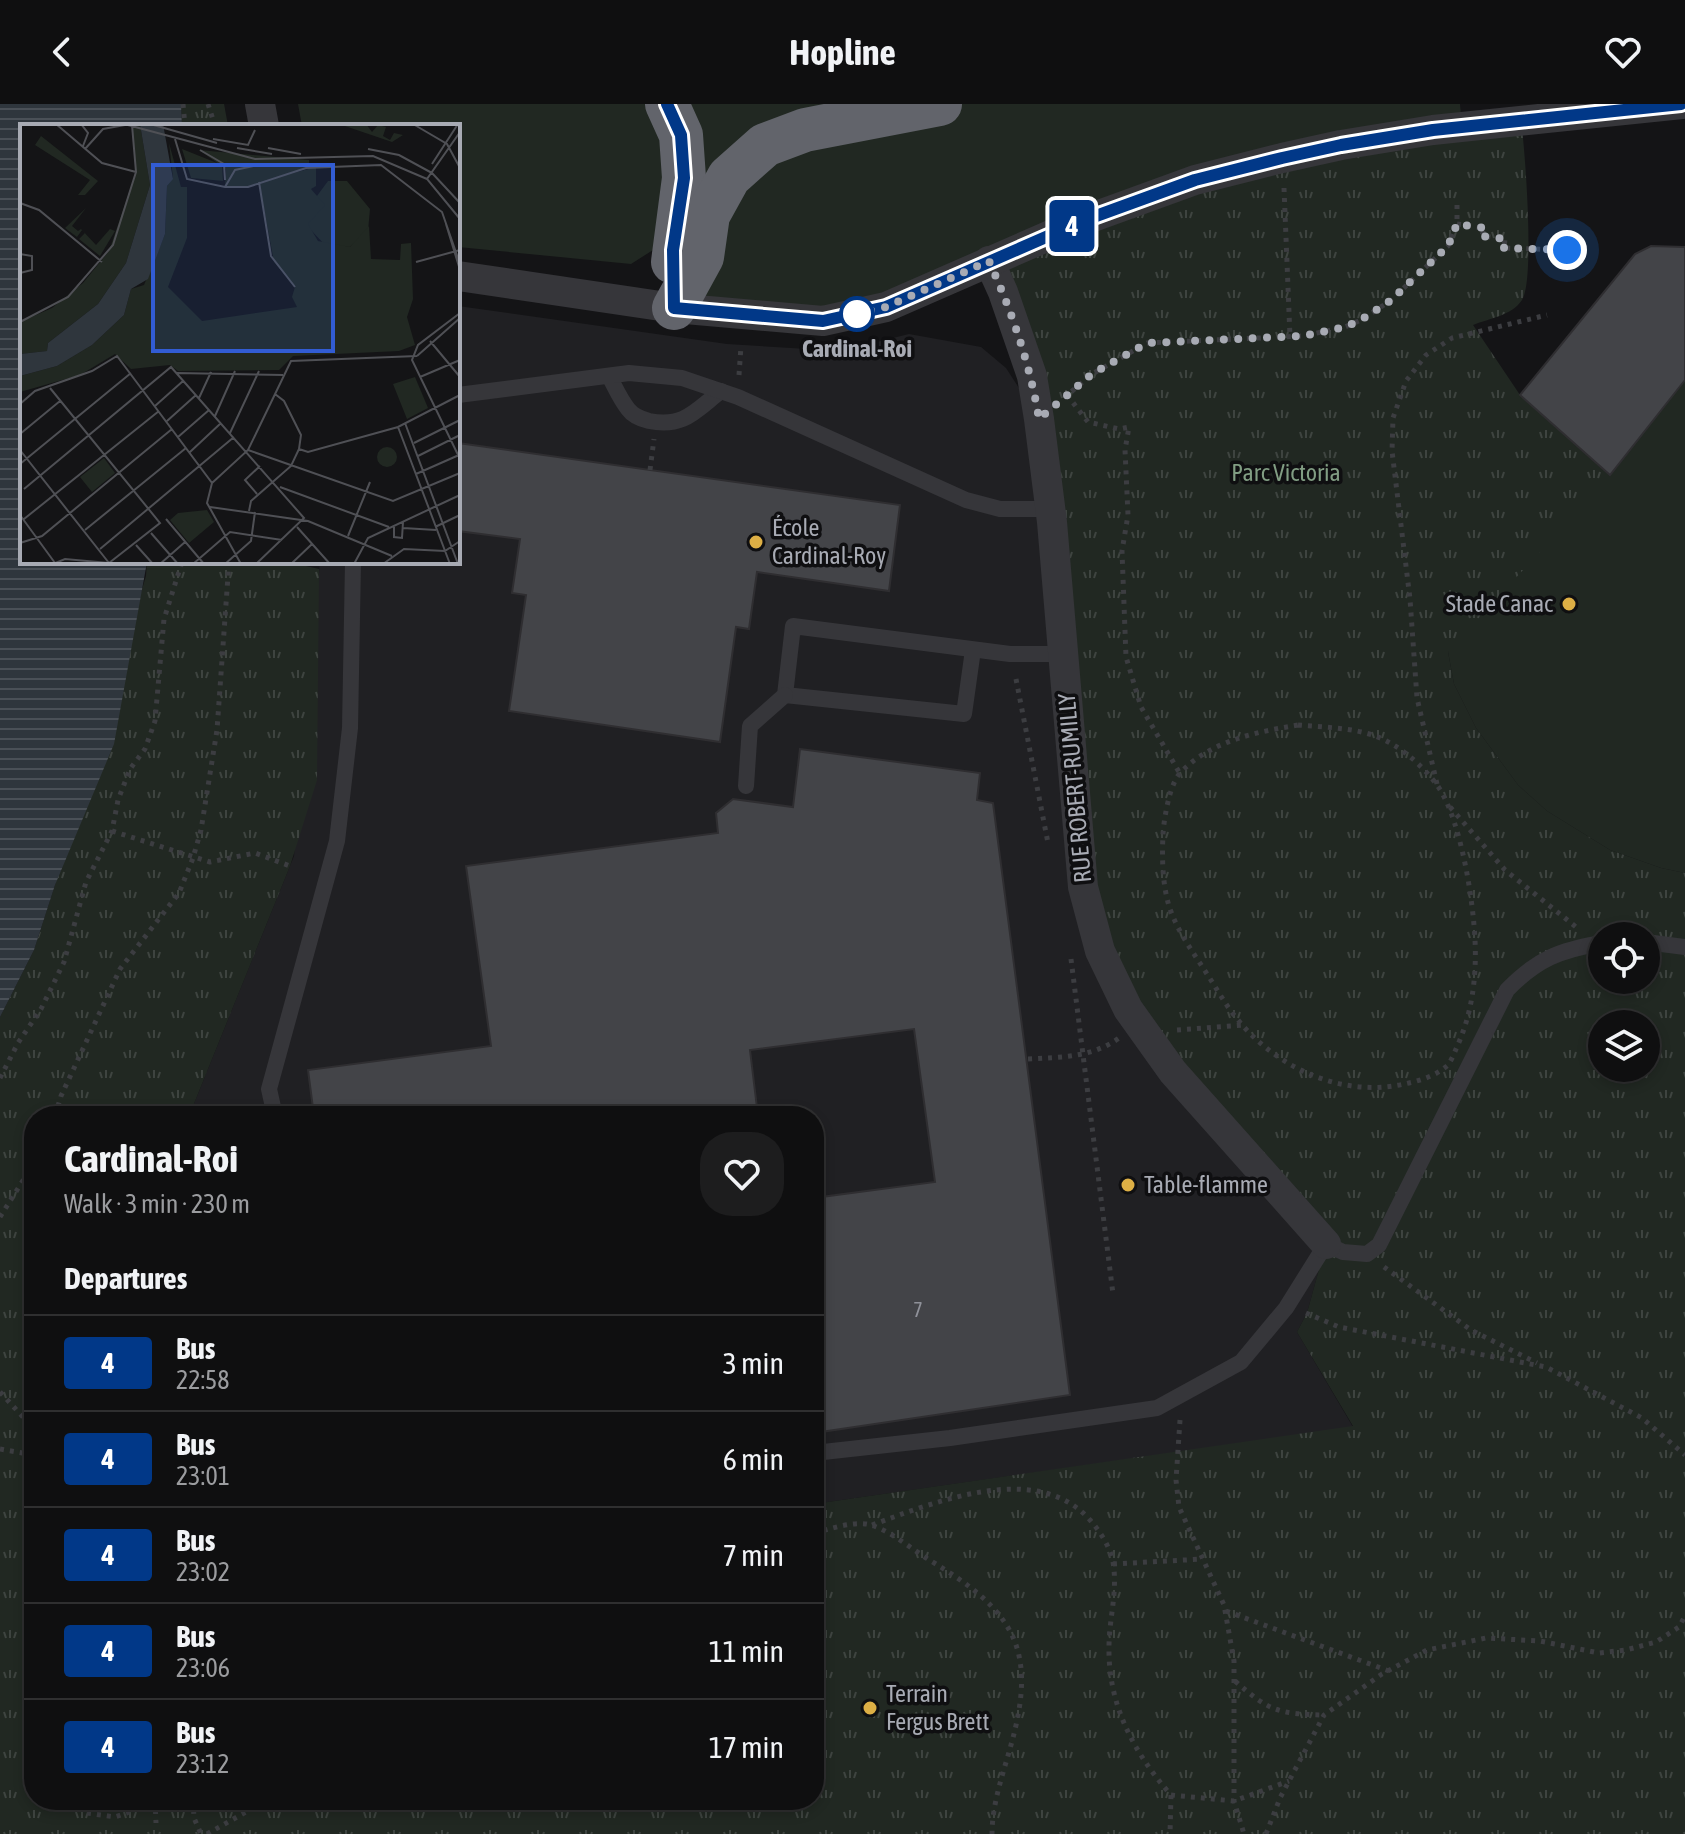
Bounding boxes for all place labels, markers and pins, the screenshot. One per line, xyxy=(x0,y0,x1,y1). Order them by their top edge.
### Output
marker: Cardinal-Roi xyxy=(840,297,874,331)
place label: Cardinal-Roi xyxy=(802,335,912,362)
place label: École Cardinal-Roy xyxy=(772,514,886,569)
marker: École Cardinal-Roy xyxy=(747,533,765,551)
place label: Stade Canac xyxy=(1446,590,1553,617)
marker: Stade Canac xyxy=(1560,595,1578,613)
place label: Table-flamme xyxy=(1144,1171,1268,1198)
marker: Table-flamme xyxy=(1119,1176,1137,1194)
place label: Terrain Fergus Brett xyxy=(886,1680,989,1735)
marker: Terrain Fergus Brett xyxy=(861,1699,879,1717)

